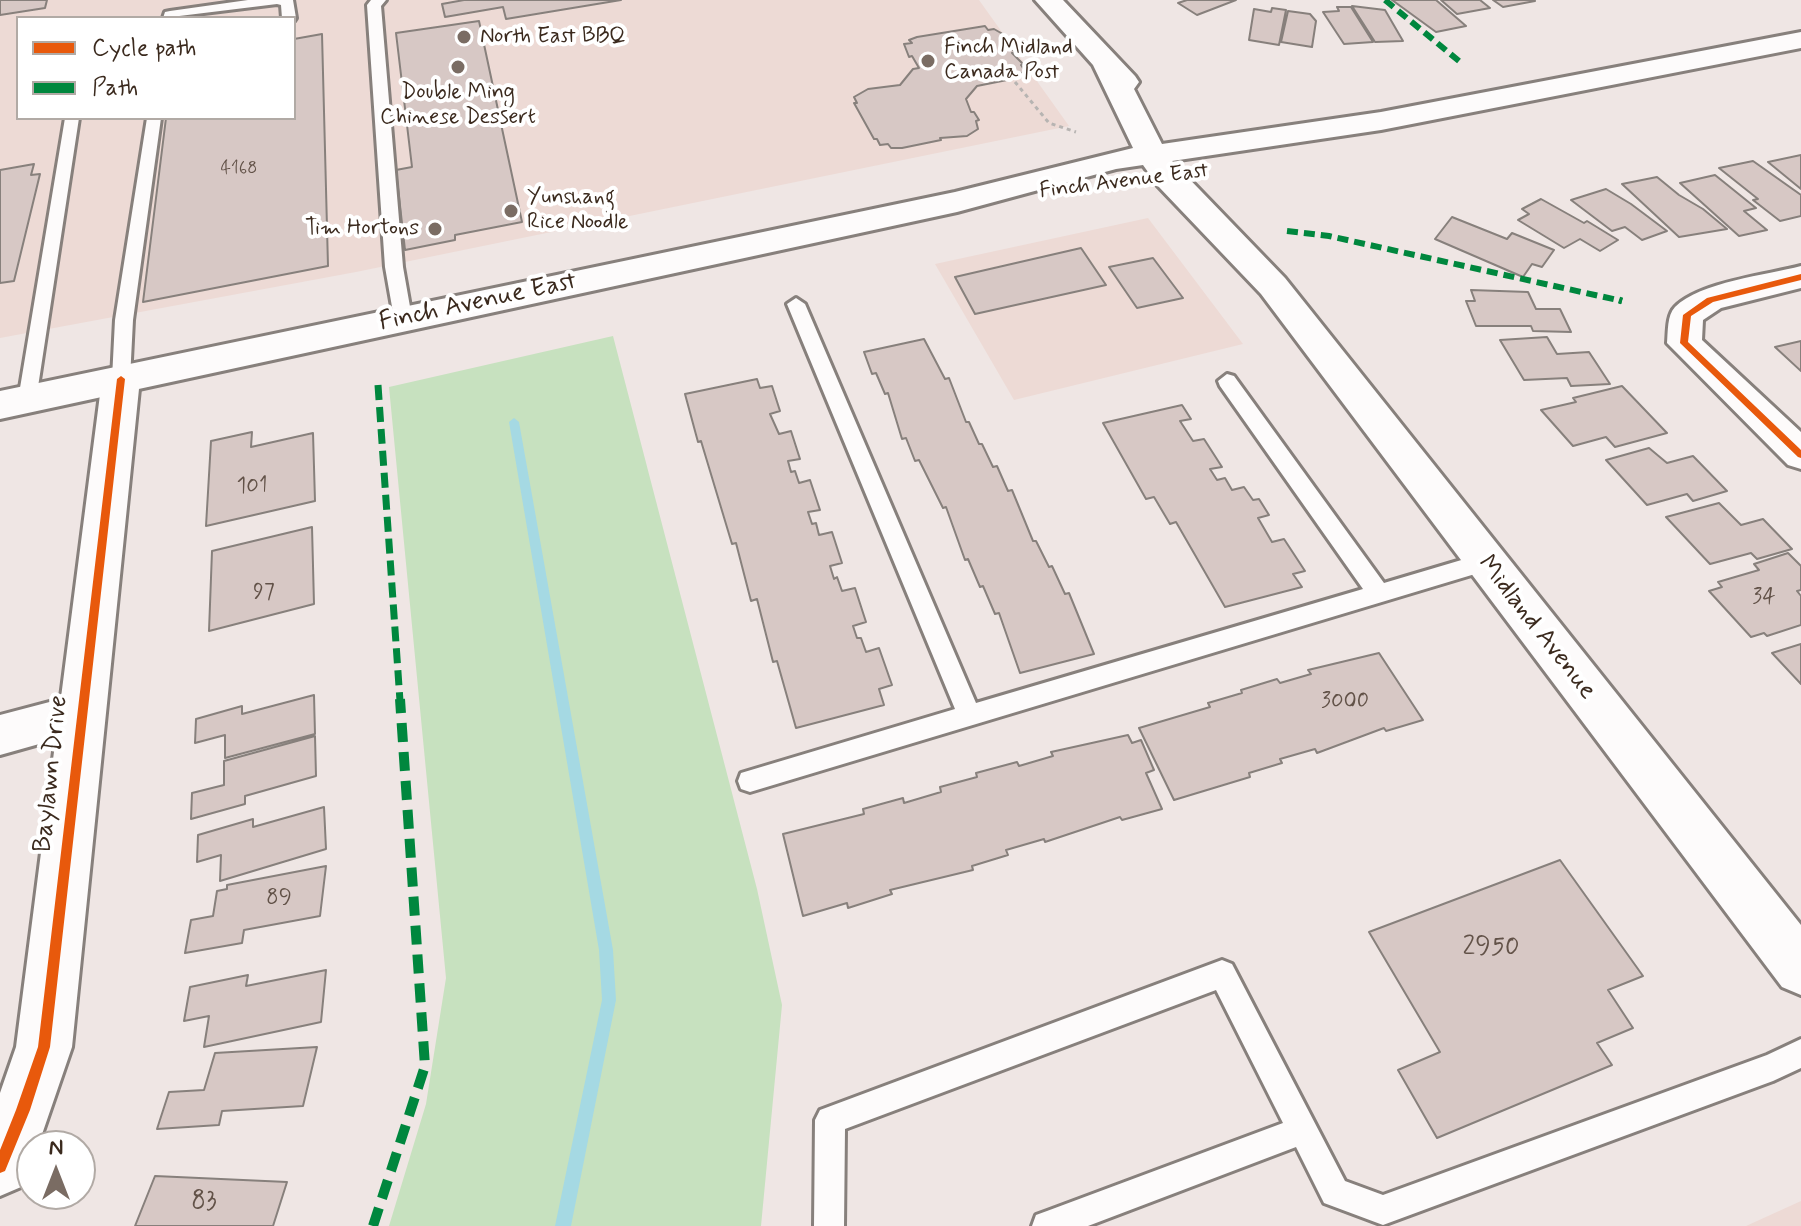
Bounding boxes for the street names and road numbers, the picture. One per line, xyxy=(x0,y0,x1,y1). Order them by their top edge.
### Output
street label: Finch Avenue East xyxy=(1038,159,1210,205)
street label: Finch Avenue East xyxy=(376,267,580,339)
street label: Midland Avenue xyxy=(1470,550,1602,706)
street label: Baylawn Drive xyxy=(28,694,76,854)

